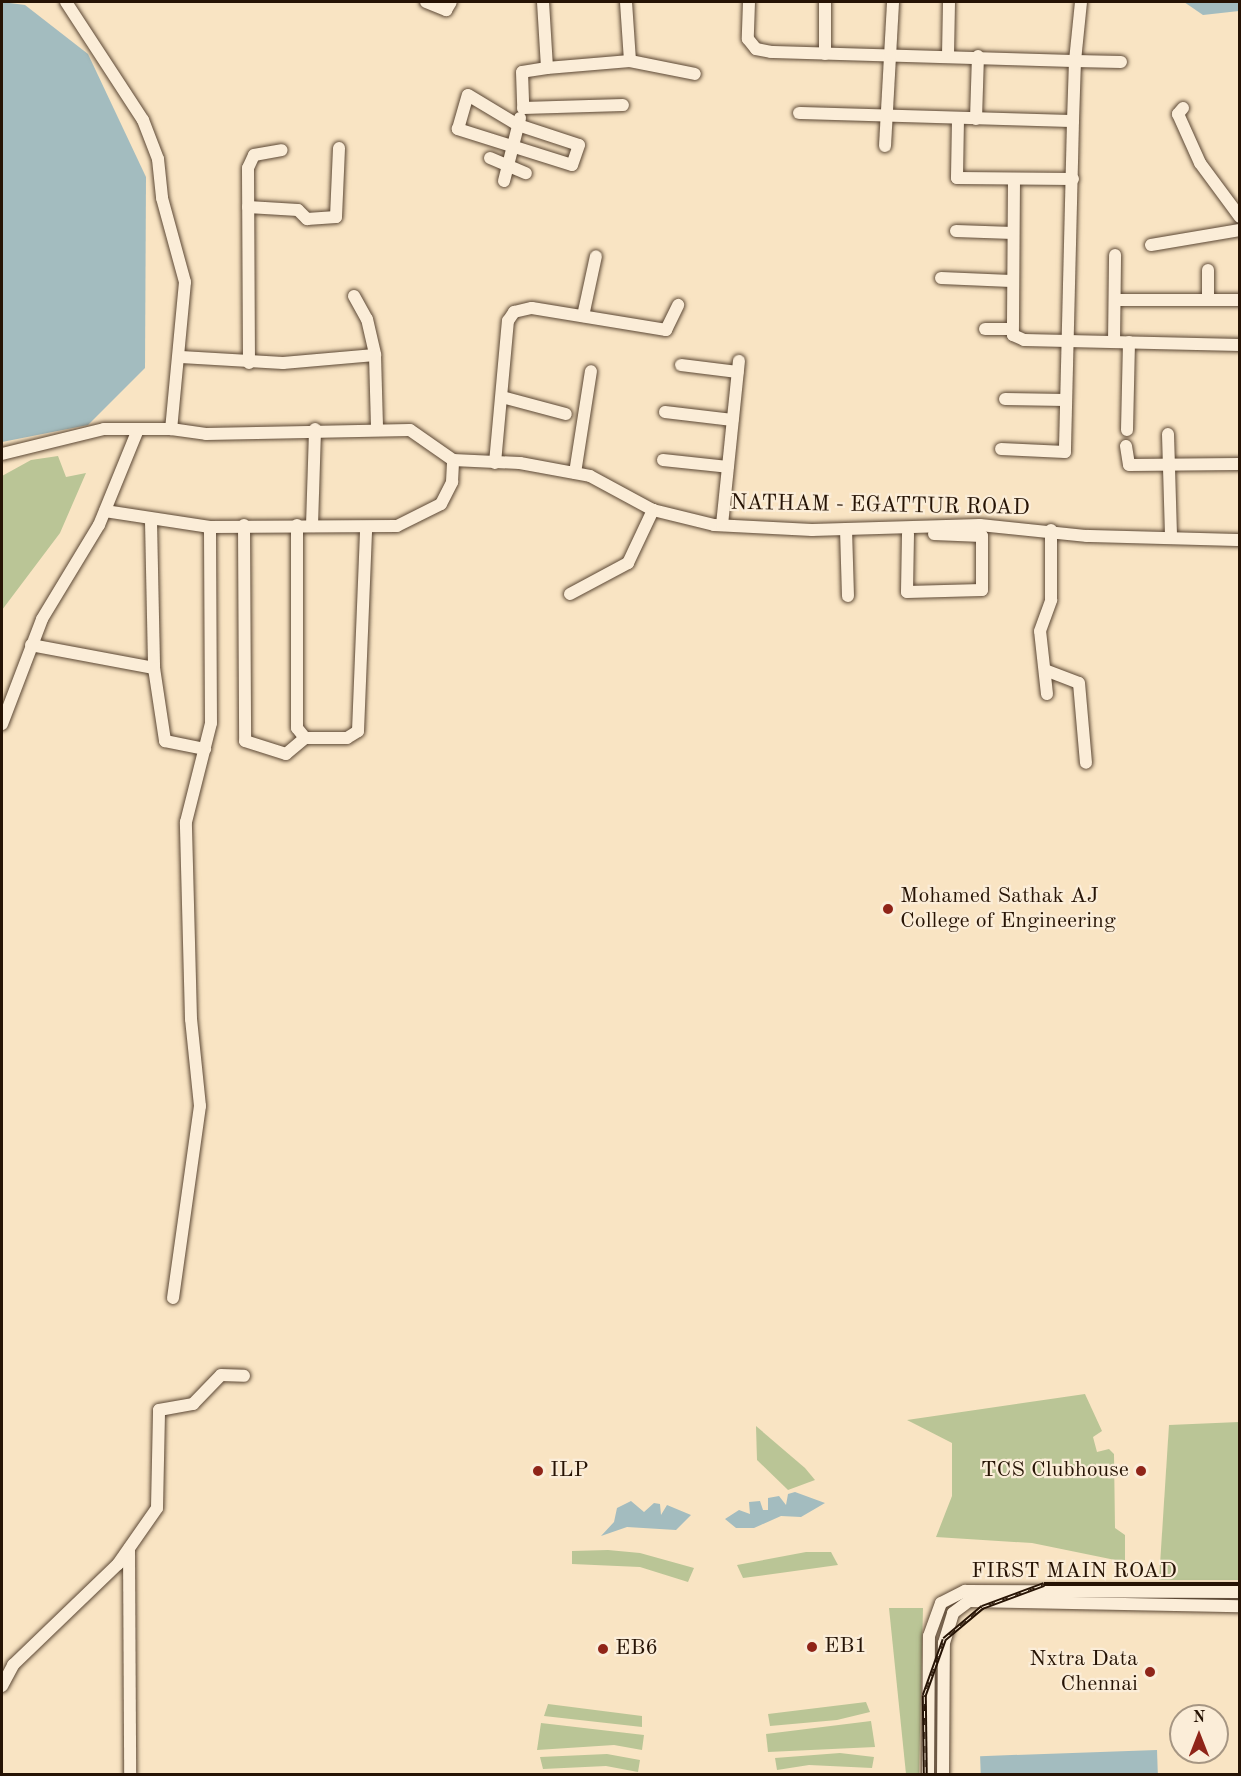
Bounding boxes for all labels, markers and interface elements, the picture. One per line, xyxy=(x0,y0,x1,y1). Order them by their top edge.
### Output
street label: NATHAM - EGATTUR ROAD xyxy=(730,490,1030,522)
place label: Mohamed Sathak AJ College of Engineering xyxy=(900,883,1116,934)
marker: Mohamed Sathak AJ College of Engineering xyxy=(881,902,895,916)
place label: ILP xyxy=(550,1458,588,1484)
place label: TCS Clubhouse xyxy=(981,1458,1129,1484)
marker: ILP xyxy=(531,1464,545,1478)
marker: TCS Clubhouse xyxy=(1134,1464,1148,1478)
street label: FIRST MAIN ROAD xyxy=(971,1559,1177,1585)
place label: EB1 xyxy=(824,1634,867,1660)
place label: EB6 xyxy=(615,1636,658,1662)
marker: EB1 xyxy=(805,1640,819,1654)
marker: EB6 xyxy=(596,1642,610,1656)
place label: Nxtra Data Chennai xyxy=(1029,1646,1138,1698)
marker: Nxtra Data Chennai xyxy=(1143,1665,1157,1679)
north arrow xyxy=(1169,1704,1229,1764)
text: N xyxy=(1193,1710,1205,1726)

